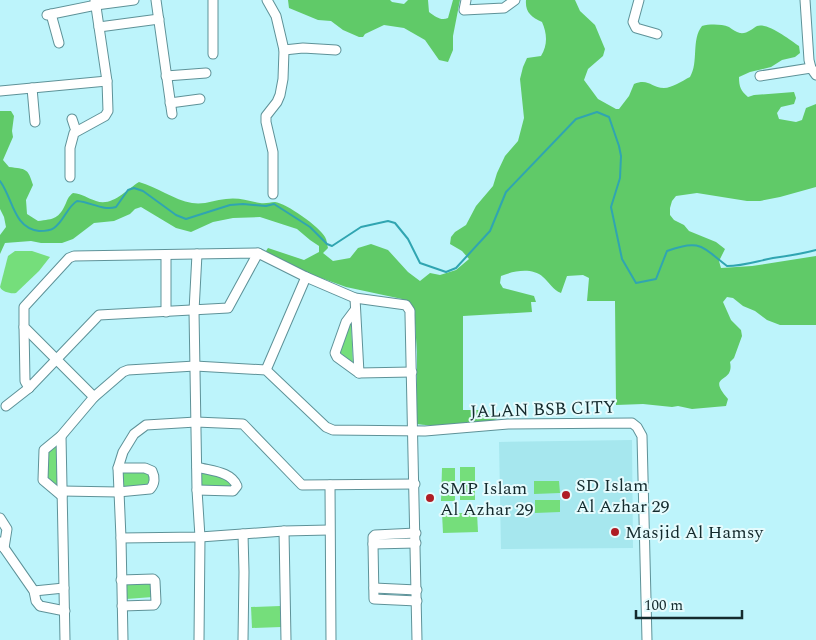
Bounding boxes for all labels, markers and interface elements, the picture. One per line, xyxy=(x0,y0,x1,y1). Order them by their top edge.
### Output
street label: JALAN BSB CITY xyxy=(470,393,617,426)
place label: SD Islam Al Azhar 29 xyxy=(576,472,670,520)
place label: SMP Islam Al Azhar 29 xyxy=(440,475,534,523)
marker: SD Islam Al Azhar 29 xyxy=(560,489,572,501)
marker: SMP Islam Al Azhar 29 xyxy=(424,492,436,504)
place label: Masjid Al Hamsy xyxy=(625,519,764,546)
marker: Masjid Al Hamsy xyxy=(609,526,621,538)
scale bar xyxy=(636,588,742,620)
text: 100 m xyxy=(644,594,683,617)

